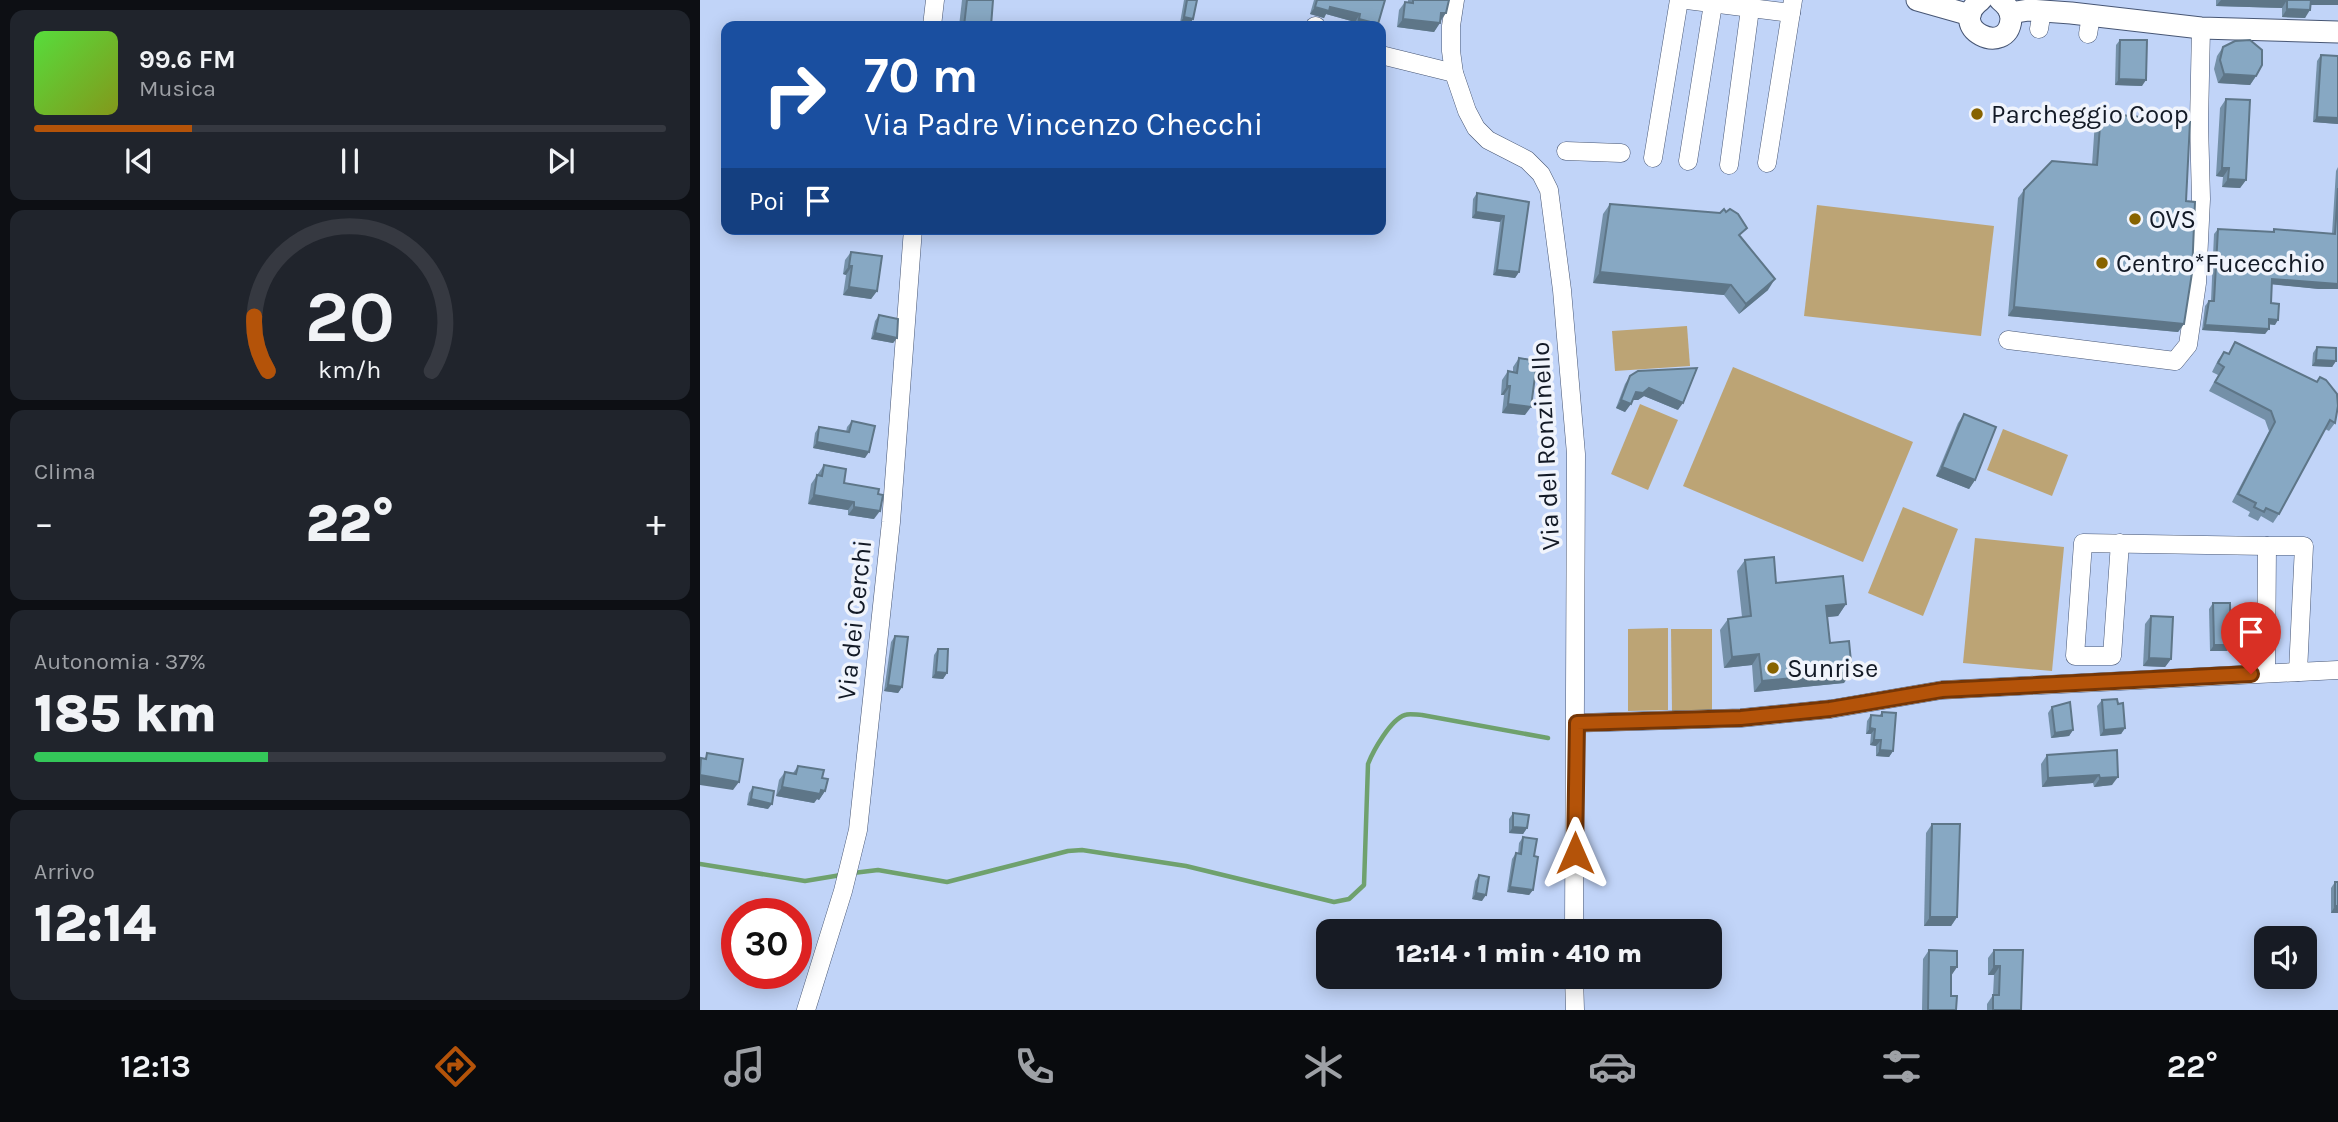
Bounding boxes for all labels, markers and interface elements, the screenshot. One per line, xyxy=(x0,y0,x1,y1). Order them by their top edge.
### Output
text: 99.6 FM xyxy=(139,44,236,75)
text: 70 m xyxy=(864,47,978,104)
icon: right xyxy=(749,49,840,140)
text: Musica xyxy=(139,75,216,102)
place label: Parcheggio Coop xyxy=(1991,99,2189,130)
text: Via Padre Vincenzo Checchi xyxy=(864,106,1263,143)
marker: Parcheggio Coop xyxy=(1969,106,1985,122)
icon: previous xyxy=(120,142,158,180)
icon: pause xyxy=(331,142,369,180)
icon: next xyxy=(542,142,580,180)
icon: arrive xyxy=(799,182,837,220)
text: Poi xyxy=(749,186,785,217)
place label: OVS xyxy=(2149,204,2196,235)
marker: OVS xyxy=(2127,211,2143,227)
place label: Centro*Fucecchio xyxy=(2116,248,2325,279)
marker: Centro*Fucecchio xyxy=(2094,255,2110,271)
text: 20 xyxy=(305,274,395,359)
street label: Via del Ronzinello xyxy=(1525,341,1566,551)
text: km/h xyxy=(318,355,382,384)
text: Clima xyxy=(34,458,96,485)
text: 22° xyxy=(306,493,394,554)
text: − xyxy=(34,501,54,546)
text: + xyxy=(646,501,666,546)
street label: Via dei Cerchi xyxy=(831,538,878,702)
pin xyxy=(2221,602,2281,674)
icon: arrive xyxy=(2232,613,2270,651)
text: Autonomia · 37% xyxy=(34,648,206,675)
place label: Sunrise xyxy=(1787,653,1878,684)
marker: Sunrise xyxy=(1765,660,1781,676)
text: 185 km xyxy=(34,683,217,744)
position arrow xyxy=(1538,816,1612,890)
text: Arrivo xyxy=(34,858,95,885)
text: 12:14 xyxy=(34,893,156,954)
speed limit sign: 30 xyxy=(721,898,812,989)
map controls xyxy=(2254,926,2317,989)
button: sound xyxy=(2254,926,2317,989)
text: 12:14 · 1 min · 410 m xyxy=(1396,938,1642,969)
icon: directions xyxy=(431,1042,480,1091)
icon: music xyxy=(720,1042,769,1091)
icon: phone xyxy=(1010,1042,1059,1091)
icon: climate xyxy=(1299,1042,1348,1091)
icon: car xyxy=(1588,1042,1637,1091)
icon: filters xyxy=(1877,1042,1926,1091)
text: 12:13 xyxy=(120,1048,191,1085)
text: 22° xyxy=(2167,1048,2218,1085)

